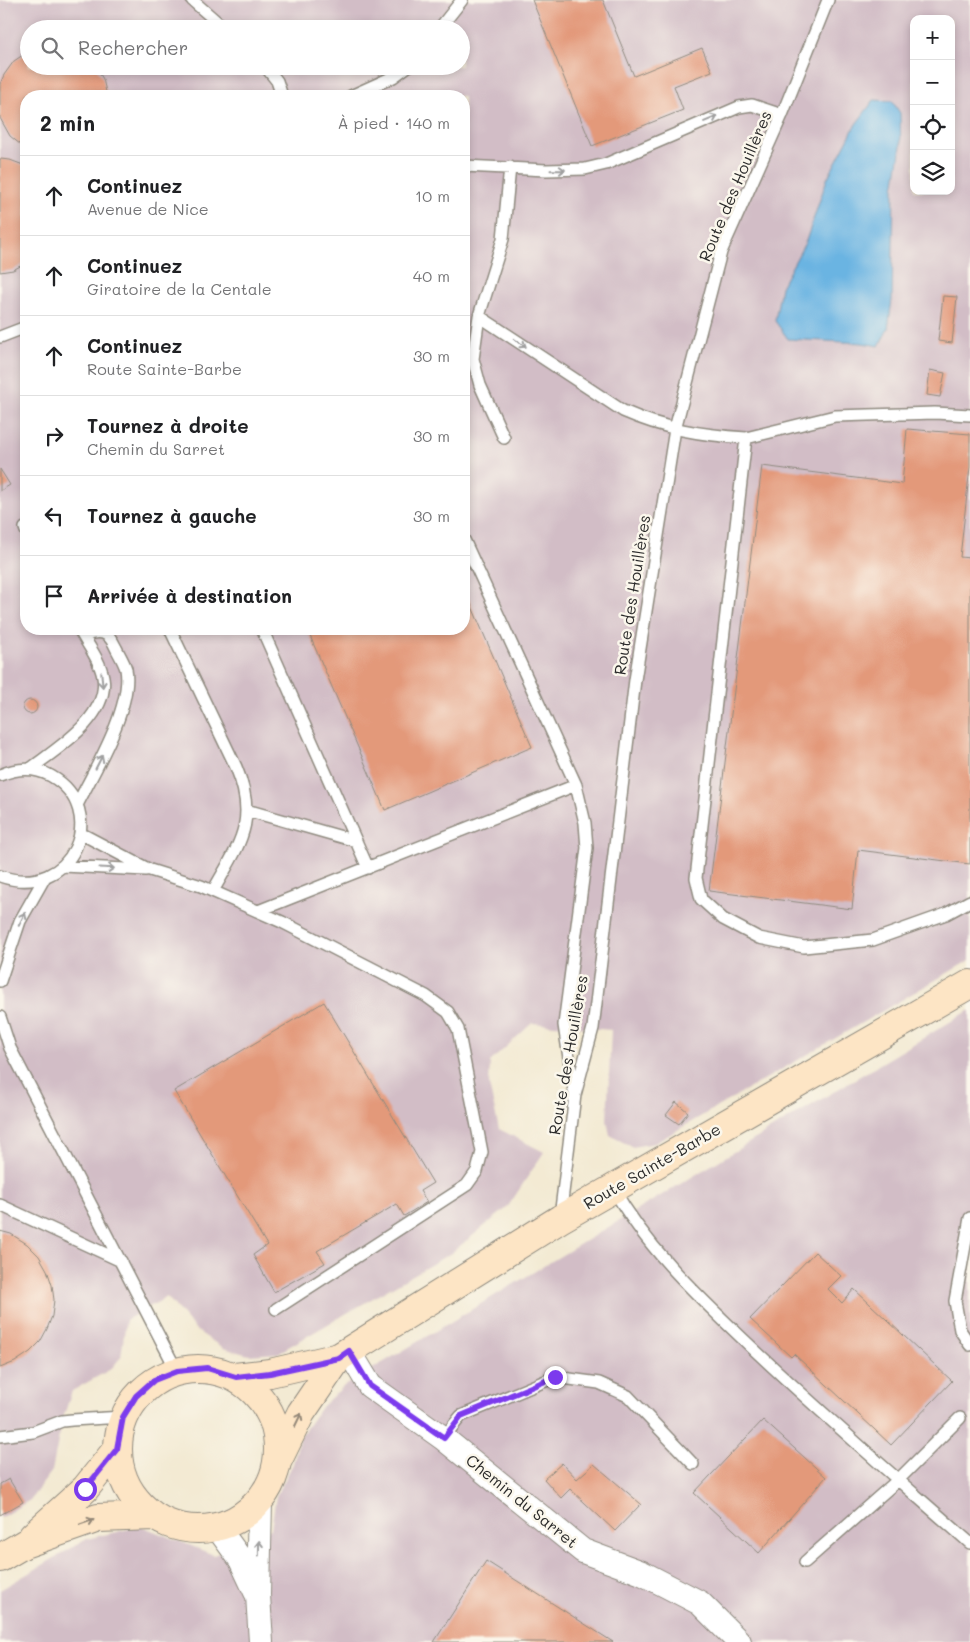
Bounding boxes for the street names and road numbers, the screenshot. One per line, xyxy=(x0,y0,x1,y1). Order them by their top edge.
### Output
street label: Route des Houillères xyxy=(693,107,776,264)
street label: Route des Houillères xyxy=(608,513,655,676)
street label: Route des Houillères xyxy=(543,973,592,1136)
street label: Route Sainte-Barbe xyxy=(579,1118,724,1213)
street label: Chemin du Sarret xyxy=(462,1449,583,1552)

